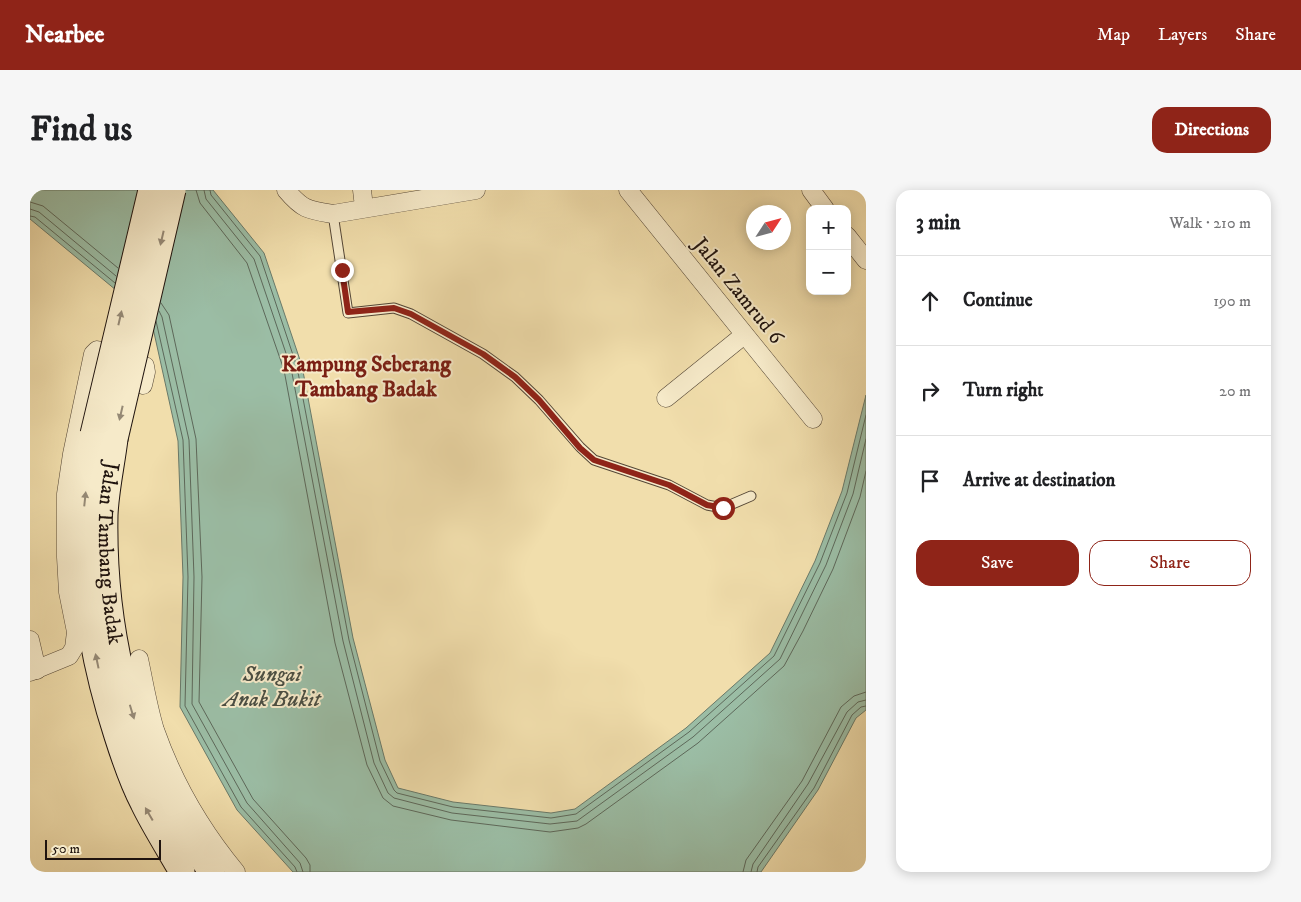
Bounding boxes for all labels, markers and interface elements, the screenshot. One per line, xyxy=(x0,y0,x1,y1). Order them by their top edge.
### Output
text: Nearbee xyxy=(25,20,104,50)
text: Map xyxy=(1097,24,1130,46)
text: Layers xyxy=(1158,24,1207,46)
text: Share xyxy=(1235,24,1276,46)
button: Directions xyxy=(1152,107,1271,153)
text: Find us xyxy=(30,108,132,152)
north arrow xyxy=(746,205,791,250)
map controls xyxy=(806,205,851,295)
button: + xyxy=(806,205,851,250)
text: 3 min xyxy=(916,210,961,236)
text: Walk · 210 m xyxy=(1169,213,1251,233)
one-way arrow xyxy=(158,230,166,245)
street label: Jalan Zamrud 6 xyxy=(686,231,790,350)
button: − xyxy=(806,250,851,295)
route end xyxy=(331,259,354,282)
icon: ahead xyxy=(916,287,944,315)
text: Continue xyxy=(963,289,1033,312)
text: 190 m xyxy=(1213,291,1251,311)
one-way arrow xyxy=(116,311,124,326)
district label: Kampung Seberang Tambang Badak xyxy=(281,351,452,403)
icon: right xyxy=(916,377,944,405)
text: Turn right xyxy=(963,379,1043,402)
text: 20 m xyxy=(1219,381,1251,401)
one-way arrow xyxy=(117,405,125,421)
street label: Jalan Tambang Badak xyxy=(92,458,128,647)
icon: arrive xyxy=(916,467,944,495)
text: Arrive at destination xyxy=(963,469,1115,492)
one-way arrow xyxy=(82,491,90,507)
route start xyxy=(712,497,735,520)
button: Save xyxy=(916,540,1079,586)
button: Share xyxy=(1089,540,1251,586)
one-way arrow xyxy=(92,652,100,668)
water label: Sungai Anak Bukit xyxy=(221,661,322,713)
one-way arrow xyxy=(128,705,136,720)
one-way arrow xyxy=(145,807,153,821)
scale bar xyxy=(45,837,161,860)
text: 50 m xyxy=(52,840,80,858)

